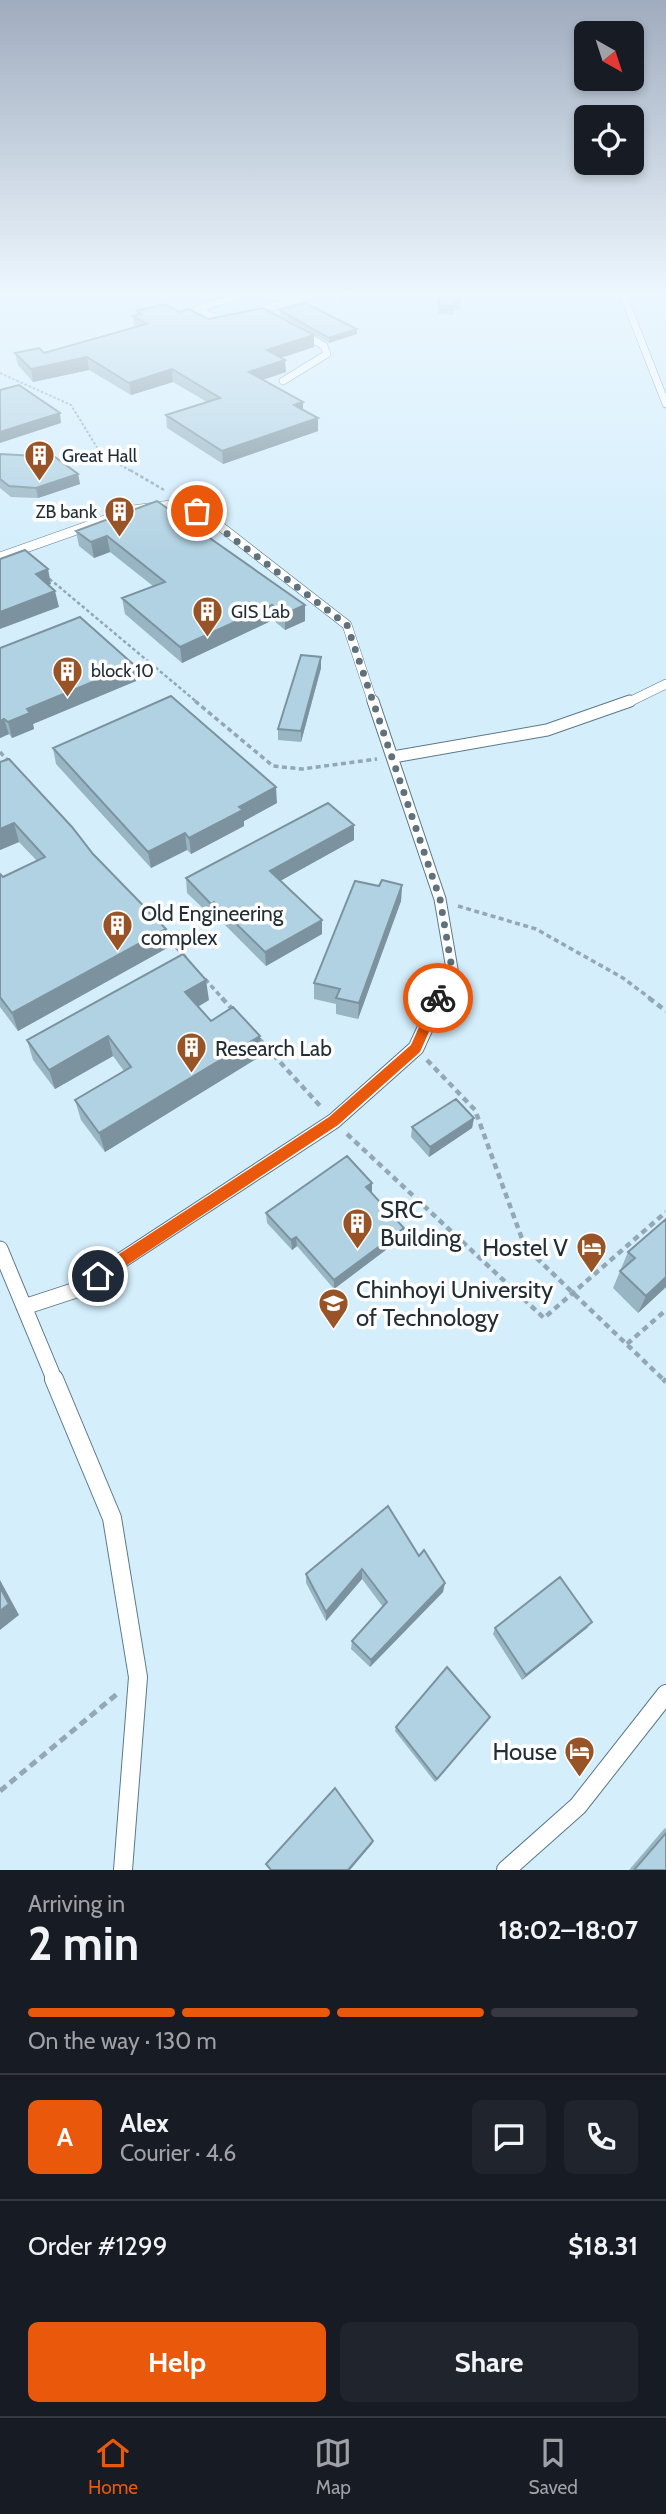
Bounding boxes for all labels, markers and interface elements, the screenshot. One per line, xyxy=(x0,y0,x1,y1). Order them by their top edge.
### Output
north arrow xyxy=(574,21,644,91)
map controls xyxy=(574,21,644,175)
button: locate xyxy=(574,105,644,175)
building icon: Great Hall xyxy=(22,439,56,483)
place label: Great Hall xyxy=(62,445,138,467)
pin xyxy=(167,481,227,541)
icon: bag xyxy=(178,492,216,530)
building icon: ZB bank xyxy=(103,495,137,539)
place label: ZB bank xyxy=(36,501,98,523)
building icon: GIS Lab xyxy=(191,595,225,639)
place label: GIS Lab xyxy=(231,601,290,623)
building icon: block 10 xyxy=(51,654,85,698)
place label: block 10 xyxy=(91,660,154,682)
place label: Old Engineering complex xyxy=(141,901,284,950)
building icon: Old Engineering complex xyxy=(101,908,135,952)
courier xyxy=(403,963,473,1033)
icon: bike xyxy=(419,979,457,1017)
building icon: Research Lab xyxy=(175,1031,209,1075)
place label: Research Lab xyxy=(215,1036,332,1061)
place label: SRC Building xyxy=(380,1195,462,1252)
building icon: SRC Building xyxy=(340,1206,374,1250)
hotel icon: Hostel V xyxy=(574,1230,608,1274)
place label: Hostel V xyxy=(482,1233,568,1262)
pin xyxy=(68,1246,128,1306)
icon: home xyxy=(79,1257,117,1295)
place label: Chinhoyi University of Technology xyxy=(356,1275,553,1332)
school or university icon: Chinhoyi University of Technology xyxy=(316,1286,350,1330)
hotel icon: House xyxy=(563,1734,597,1778)
place label: House xyxy=(492,1737,557,1766)
text: Arriving in xyxy=(28,1890,125,1918)
text: 18:02–18:07 xyxy=(498,1914,638,1946)
text: 2 min xyxy=(28,1916,139,1972)
text: On the way · 130 m xyxy=(28,2027,217,2055)
button: chat xyxy=(472,2100,546,2174)
button: phone xyxy=(564,2100,638,2174)
text: Alex xyxy=(120,2107,169,2139)
text: A xyxy=(57,2121,73,2153)
text: Courier · 4.6 xyxy=(120,2139,236,2167)
text: Order #1299 xyxy=(28,2230,167,2262)
text: $18.31 xyxy=(568,2230,638,2262)
button: Help xyxy=(28,2322,326,2402)
button: Share xyxy=(340,2322,638,2402)
tab: Home xyxy=(88,2434,138,2499)
tab: Map xyxy=(314,2434,352,2499)
tab: Saved xyxy=(529,2434,578,2499)

